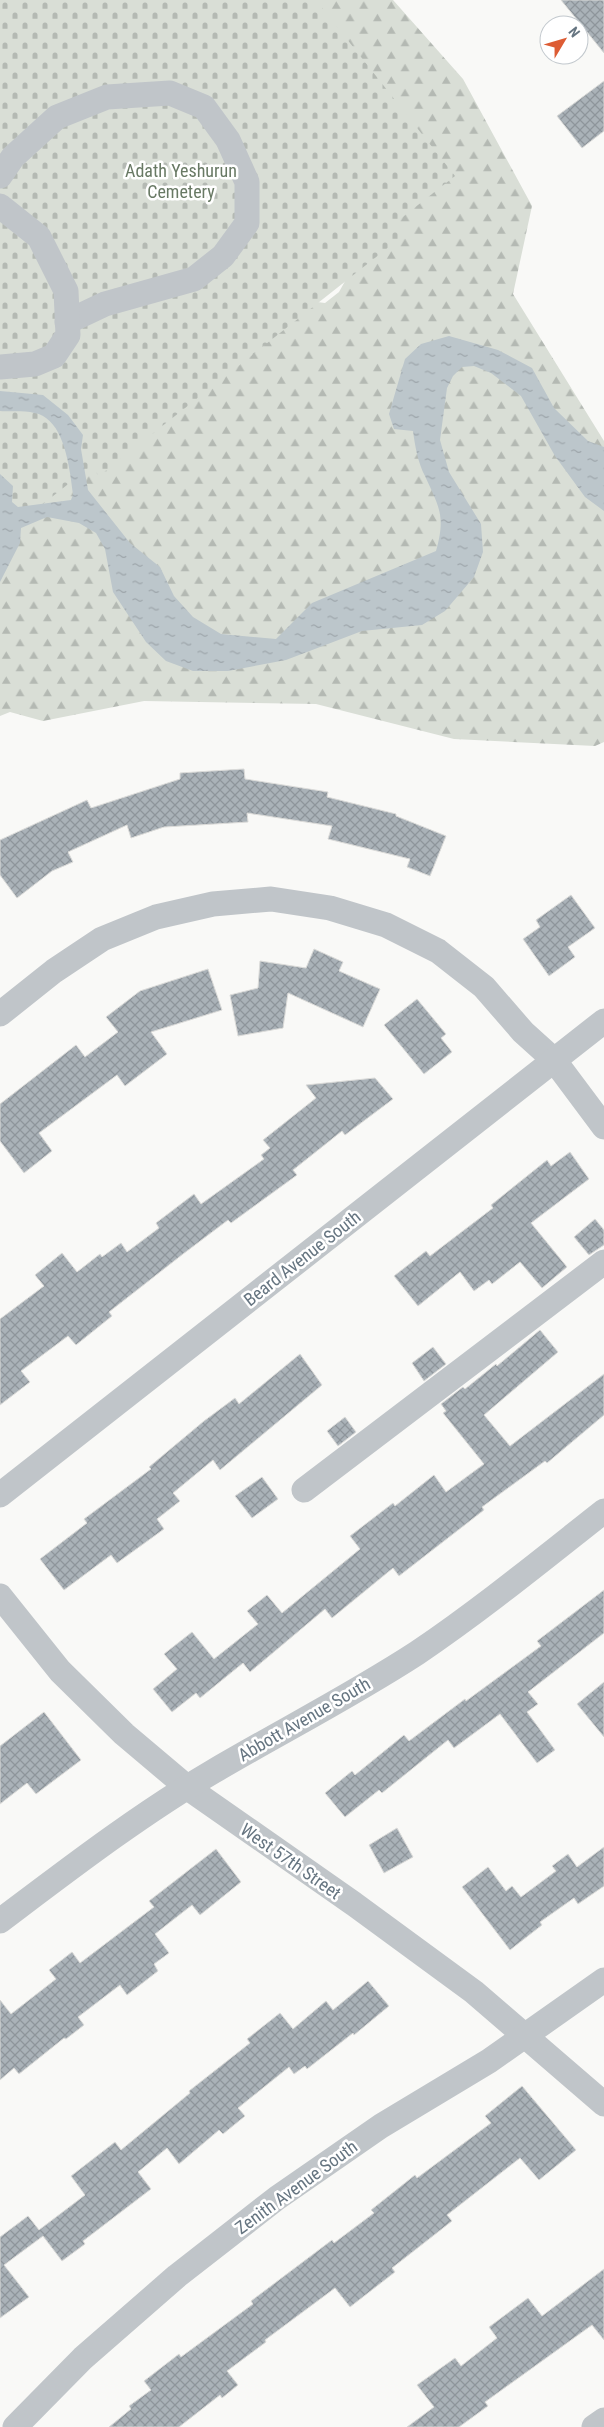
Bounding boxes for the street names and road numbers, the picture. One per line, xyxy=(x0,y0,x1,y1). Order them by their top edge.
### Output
street label: Beard Avenue South xyxy=(239,1206,365,1310)
street label: Abbott Avenue South xyxy=(234,1673,374,1765)
street label: West 57th Street xyxy=(237,1819,345,1903)
street label: Zenith Avenue South xyxy=(231,2136,361,2238)

